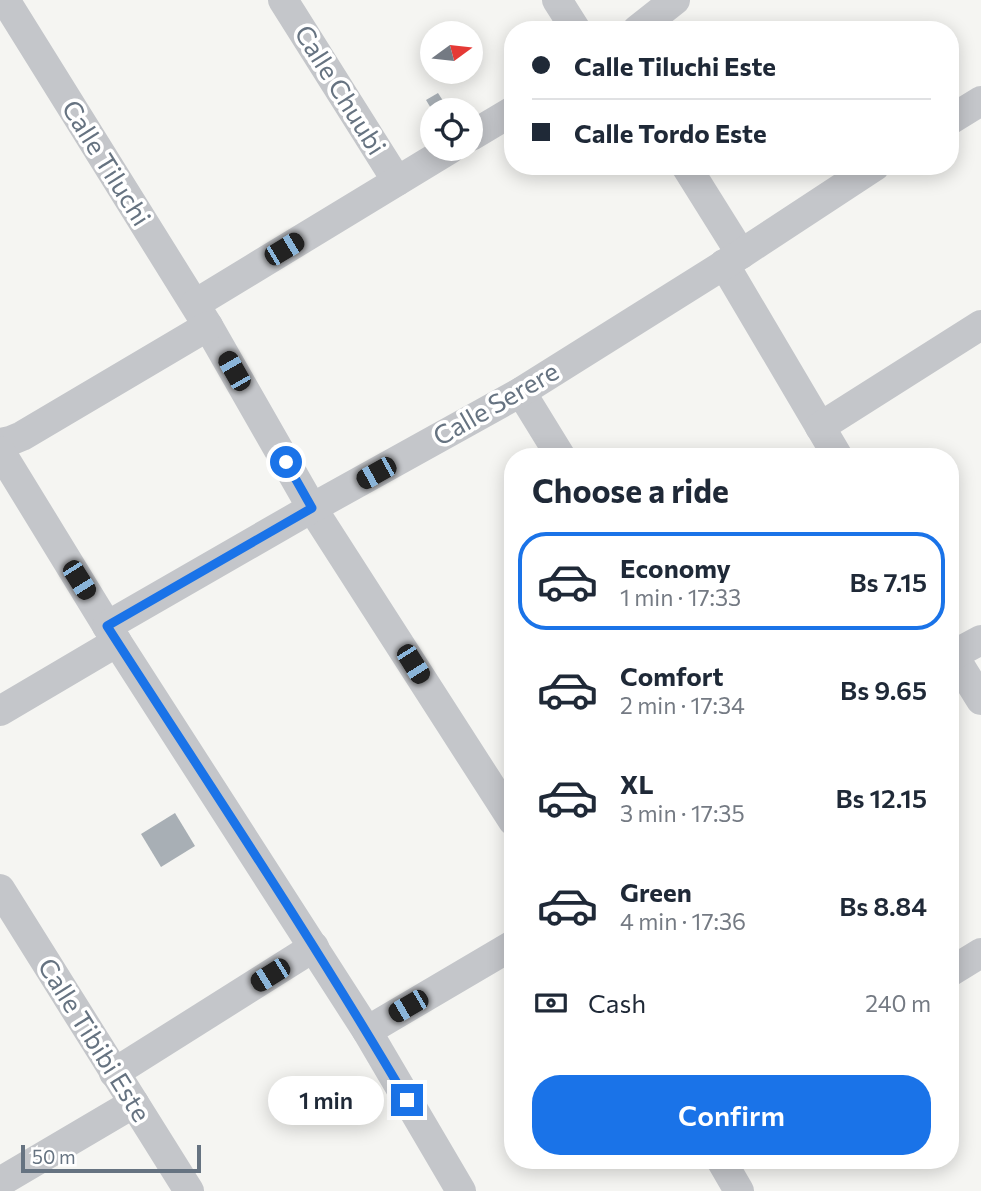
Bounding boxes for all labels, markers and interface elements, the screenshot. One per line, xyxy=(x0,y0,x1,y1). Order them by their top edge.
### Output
street label: Calle Chuubi xyxy=(289,19,393,160)
north arrow xyxy=(420,21,483,84)
map controls xyxy=(420,21,483,161)
text: Calle Tiluchi Este xyxy=(574,50,776,81)
street label: Calle Tiluchi xyxy=(56,94,158,231)
button: locate xyxy=(420,98,483,161)
text: Calle Tordo Este xyxy=(574,117,767,148)
car xyxy=(261,229,308,269)
car xyxy=(215,348,254,394)
street label: Calle Serere xyxy=(427,354,563,451)
route start xyxy=(270,446,302,478)
car xyxy=(353,454,400,492)
text: Choose a ride xyxy=(532,470,729,510)
icon: car xyxy=(536,550,599,613)
text: Economy xyxy=(620,552,731,583)
car xyxy=(59,557,100,603)
text: Bs 7.15 xyxy=(849,566,927,597)
text: 1 min · 17:33 xyxy=(620,583,741,611)
car xyxy=(393,641,434,687)
icon: car xyxy=(536,658,599,721)
text: Comfort xyxy=(620,660,723,691)
text: Bs 9.65 xyxy=(840,674,927,705)
text: 2 min · 17:34 xyxy=(620,691,745,719)
icon: car xyxy=(536,766,599,829)
text: XL xyxy=(620,768,654,799)
text: Bs 12.15 xyxy=(835,782,927,813)
text: 3 min · 17:35 xyxy=(620,799,745,827)
icon: car xyxy=(536,874,599,937)
text: Green xyxy=(620,876,692,907)
text: Bs 8.84 xyxy=(839,890,927,921)
text: 4 min · 17:36 xyxy=(620,907,746,935)
street label: Calle Tibibi Este xyxy=(33,952,158,1127)
car xyxy=(247,955,294,995)
icon: cash xyxy=(532,984,570,1022)
car xyxy=(385,986,432,1026)
text: Cash xyxy=(588,987,646,1018)
text: 240 m xyxy=(865,989,931,1017)
button: Confirm xyxy=(532,1075,931,1155)
callout: 1 min xyxy=(267,1076,382,1124)
route end xyxy=(391,1084,423,1116)
text: 1 min xyxy=(299,1086,353,1114)
scale bar xyxy=(21,1142,201,1174)
text: 50 m xyxy=(32,1145,76,1168)

